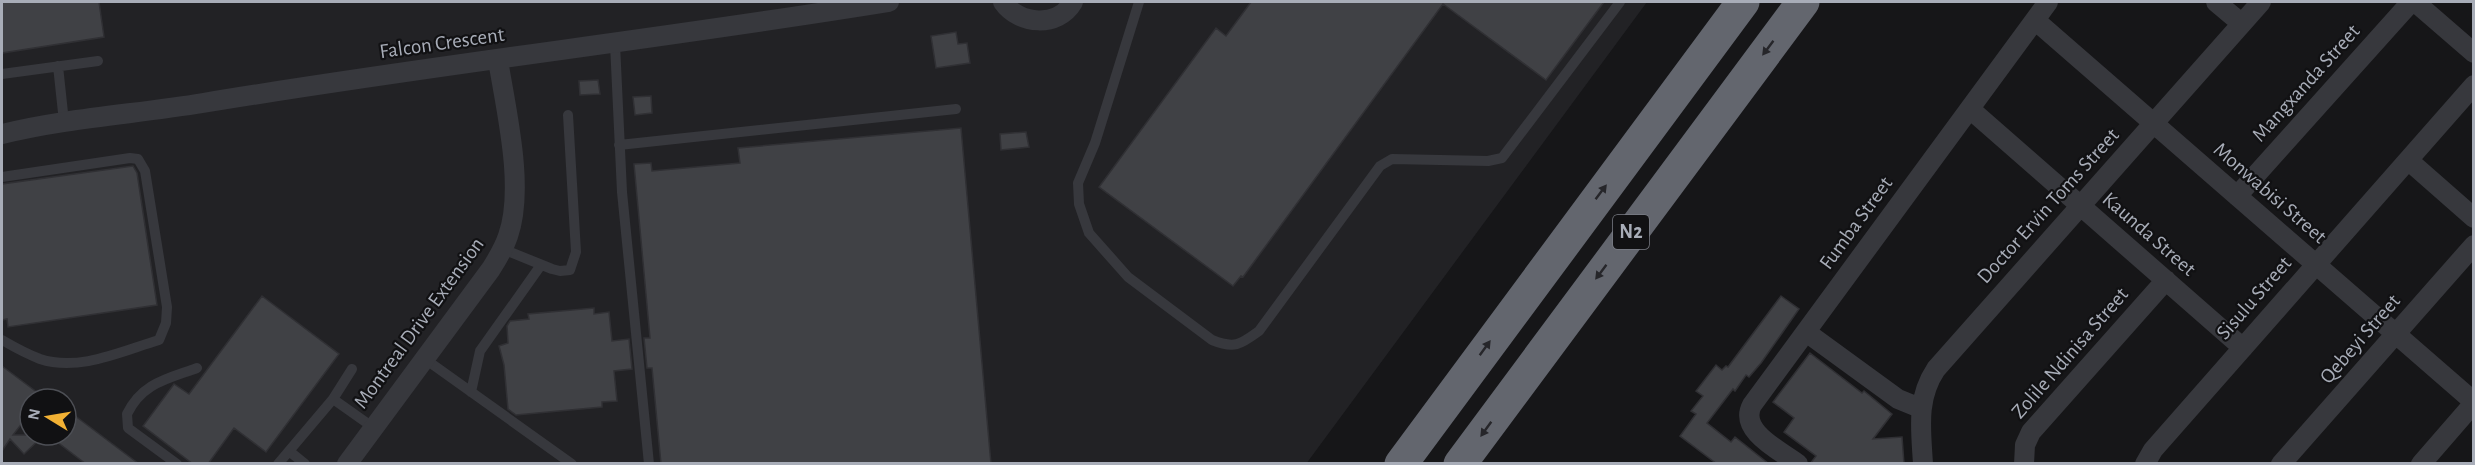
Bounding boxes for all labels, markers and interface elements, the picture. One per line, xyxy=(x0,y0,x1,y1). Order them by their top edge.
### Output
street label: Mangxanda Street xyxy=(2248,20,2364,146)
street label: Falcon Crescent xyxy=(378,24,506,62)
one-way arrow xyxy=(1762,40,1774,56)
street label: Doctor Ervin Toms Street xyxy=(1973,124,2123,287)
street label: Monwabisi Street xyxy=(2210,139,2331,248)
street label: Fumba Street xyxy=(1816,173,1897,273)
one-way arrow xyxy=(1594,184,1606,199)
street label: Kaunda Street xyxy=(2098,188,2200,280)
road number: N2 xyxy=(1613,215,1649,249)
street label: Montreal Drive Extension xyxy=(350,234,488,412)
street label: Sisulu Street xyxy=(2213,252,2296,343)
one-way arrow xyxy=(1595,264,1608,280)
street label: Zolile Ndinisa Street xyxy=(2008,283,2132,422)
street label: Qebeyi Street xyxy=(2316,290,2404,388)
one-way arrow xyxy=(1479,341,1491,357)
north arrow xyxy=(18,387,78,447)
text: N xyxy=(25,407,43,421)
one-way arrow xyxy=(1480,422,1492,437)

